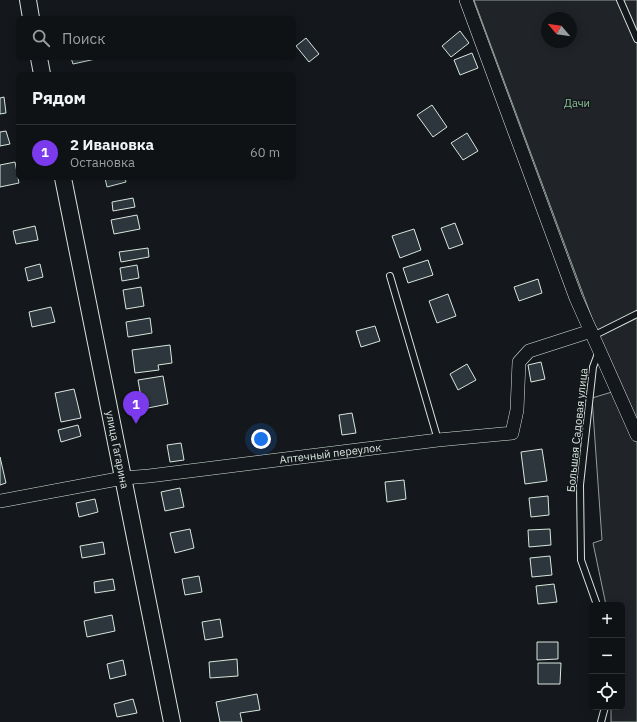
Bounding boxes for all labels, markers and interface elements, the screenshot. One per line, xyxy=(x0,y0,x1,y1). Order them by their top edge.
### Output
north arrow xyxy=(541,12,577,48)
search box xyxy=(16,16,296,60)
icon: search xyxy=(30,27,52,49)
text: Поиск xyxy=(62,29,105,48)
text: Рядом xyxy=(32,87,86,109)
park label: Дачи xyxy=(564,96,590,110)
text: 2 Ивановка xyxy=(70,135,154,154)
text: 1 xyxy=(41,144,49,161)
text: 60 m xyxy=(250,144,280,161)
text: Остановка xyxy=(70,154,135,171)
street label: Большая Садовая улица xyxy=(564,367,590,493)
pin: 1 xyxy=(123,391,149,424)
street label: улица Гагарина xyxy=(103,409,132,490)
your location xyxy=(251,429,271,449)
street label: Аптечный переулок xyxy=(279,440,382,467)
map controls xyxy=(589,602,625,710)
button: + xyxy=(589,602,625,638)
button: − xyxy=(589,638,625,674)
button: locate xyxy=(589,674,625,710)

